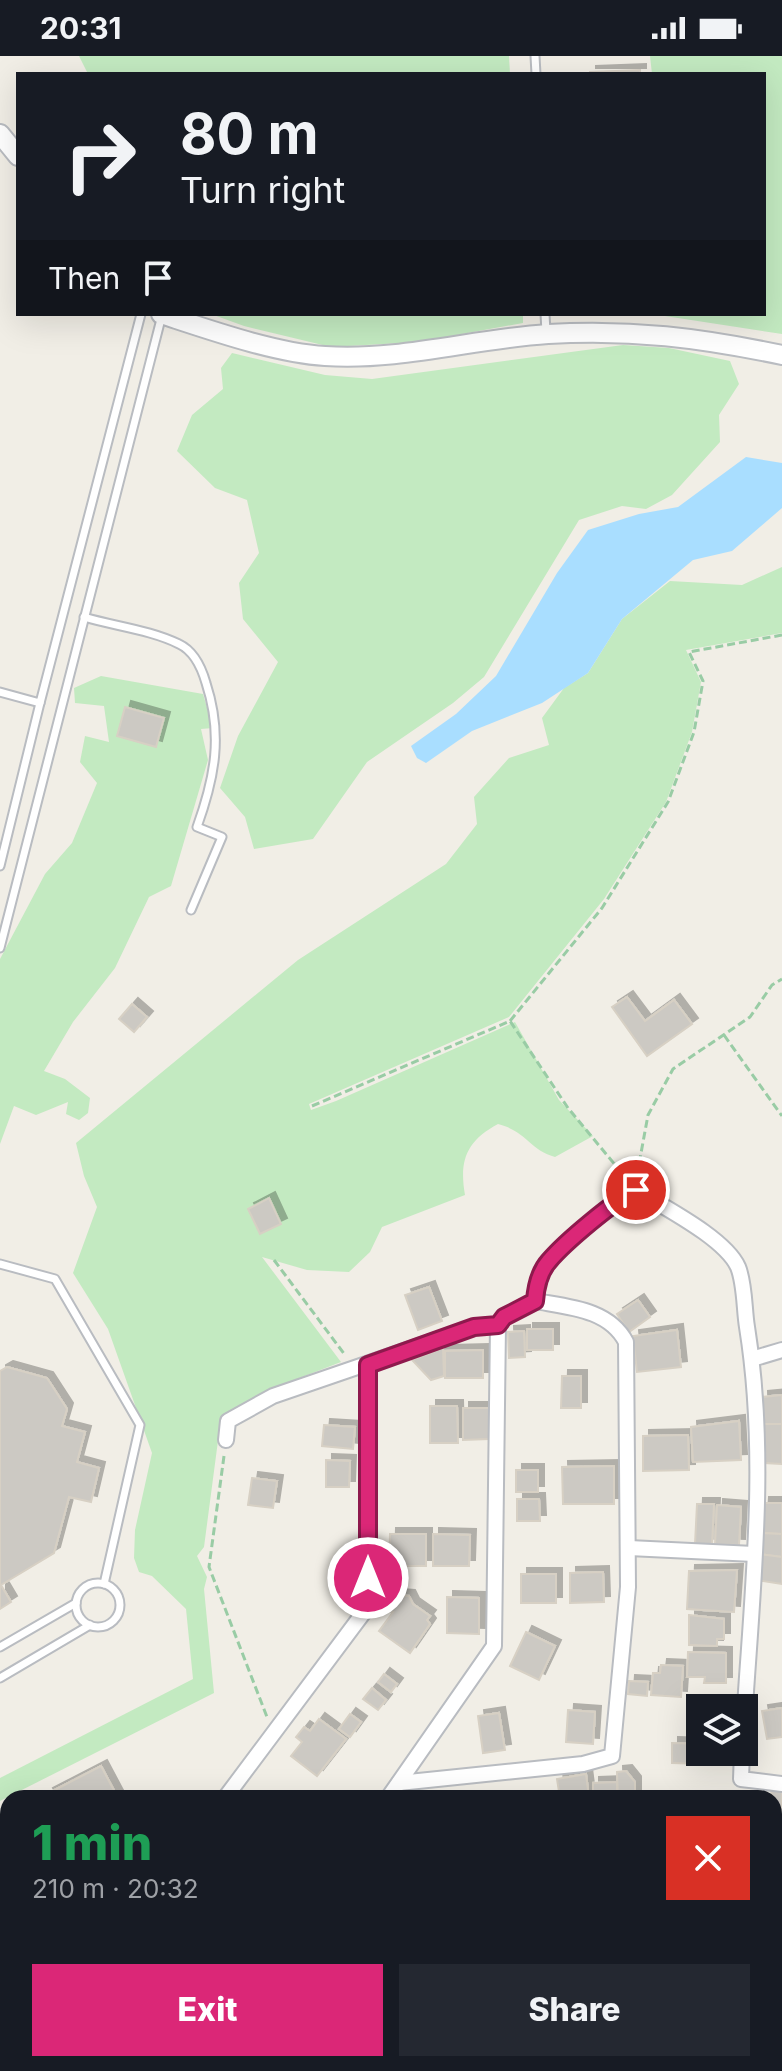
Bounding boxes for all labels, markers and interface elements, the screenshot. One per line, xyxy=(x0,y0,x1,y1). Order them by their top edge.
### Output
text: 20:31 xyxy=(40,10,121,46)
text: 80 m xyxy=(180,100,319,168)
icon: right xyxy=(48,104,152,208)
text: Turn right xyxy=(180,168,345,212)
icon: arrive xyxy=(136,256,180,300)
text: Then xyxy=(48,260,120,296)
pin xyxy=(602,1156,670,1224)
icon: arrive xyxy=(614,1168,658,1212)
position arrow xyxy=(326,1536,410,1620)
map controls xyxy=(686,1694,758,1766)
button: layers xyxy=(686,1694,758,1766)
text: 1 min xyxy=(32,1813,152,1872)
button: close xyxy=(666,1816,750,1900)
text: 210 m · 20:32 xyxy=(32,1873,199,1904)
button: Exit xyxy=(32,1964,383,2056)
button: Share xyxy=(399,1964,750,2056)

